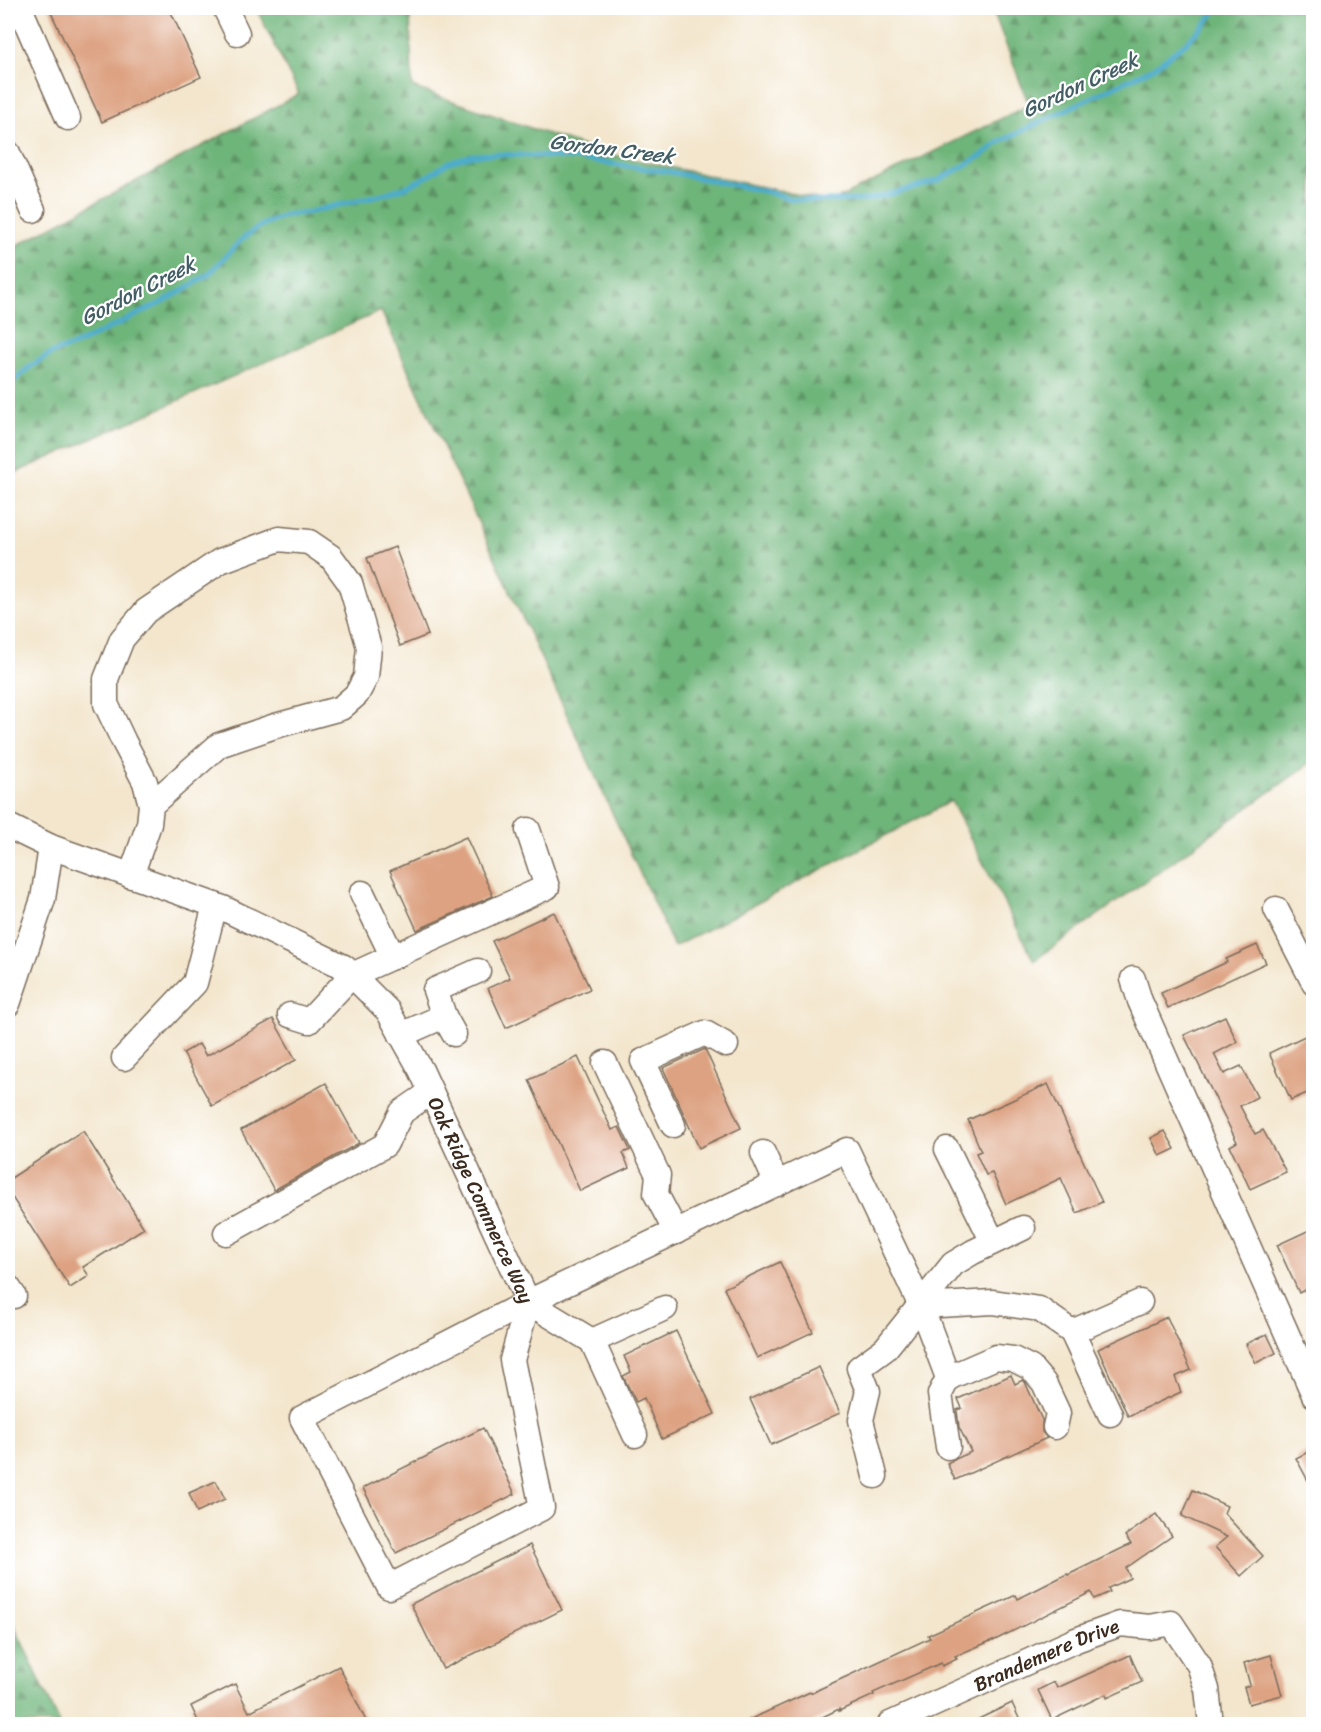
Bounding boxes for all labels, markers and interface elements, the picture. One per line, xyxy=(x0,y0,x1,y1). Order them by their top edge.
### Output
water label: Gordon Creek xyxy=(1015,40,1147,129)
water label: Gordon Creek xyxy=(548,123,679,176)
water label: Gordon Creek xyxy=(74,244,205,336)
street label: Oak Ridge Commerce Way xyxy=(418,1091,544,1310)
street label: Brandemere Drive xyxy=(968,1609,1125,1702)

